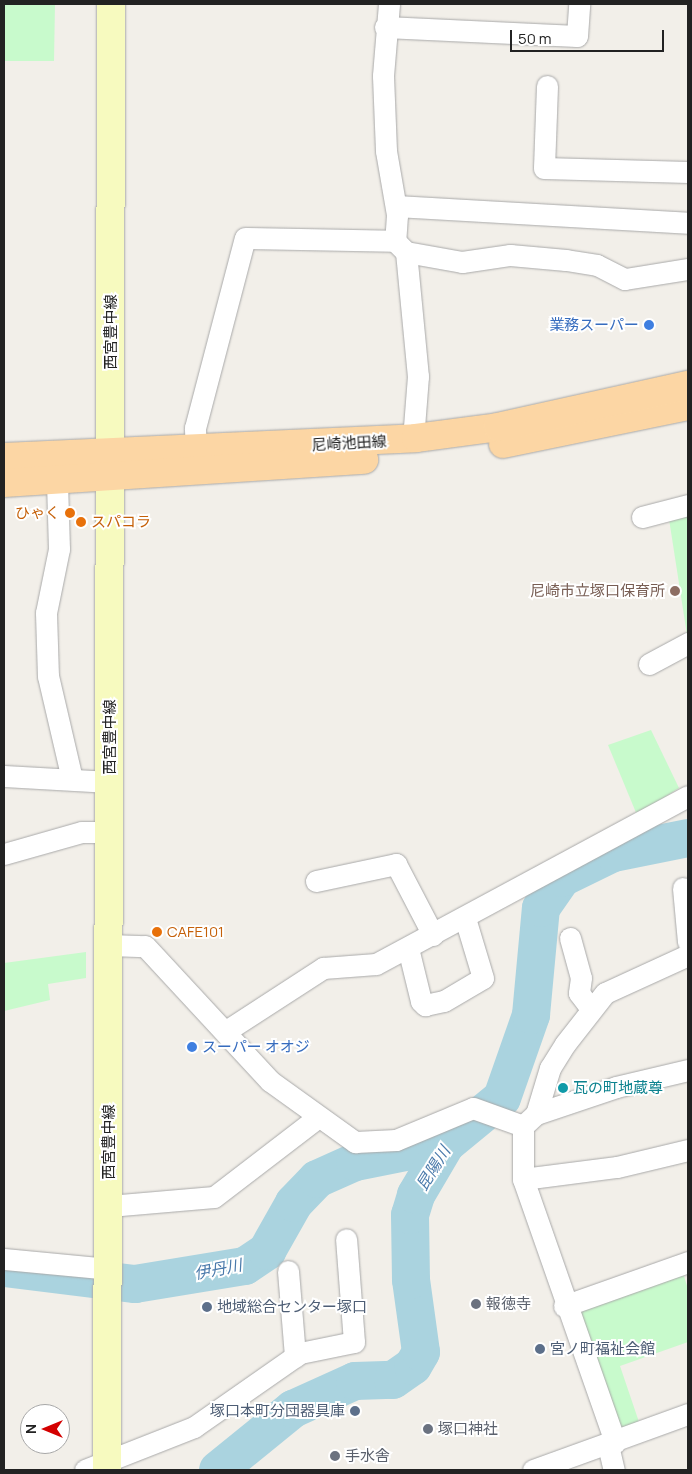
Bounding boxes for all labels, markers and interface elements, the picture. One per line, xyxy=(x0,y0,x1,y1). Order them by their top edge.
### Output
scale bar xyxy=(512,20,666,52)
text: 50 m xyxy=(518,28,552,49)
street label: 西宮豊中線 xyxy=(102,295,120,369)
place label: 業務スーパー xyxy=(549,316,639,334)
marker: 業務スーパー xyxy=(643,319,655,331)
street label: 尼崎池田線 xyxy=(311,432,387,454)
place label: ひゃく xyxy=(15,504,60,522)
marker: ひゃく xyxy=(64,507,76,519)
place label: スパコラ xyxy=(91,513,151,531)
marker: スパコラ xyxy=(75,516,87,528)
place label: 尼崎市立塚口保育所 xyxy=(530,582,665,600)
marker: 尼崎市立塚口保育所 xyxy=(669,585,681,597)
street label: 西宮豊中線 xyxy=(101,700,119,774)
place label: CAFE101 xyxy=(167,923,224,941)
marker: CAFE101 xyxy=(151,926,163,938)
place label: スーパー オオジ xyxy=(202,1038,310,1056)
marker: スーパー オオジ xyxy=(186,1041,198,1053)
place label: 瓦の町地蔵尊 xyxy=(573,1079,663,1097)
marker: 瓦の町地蔵尊 xyxy=(557,1082,569,1094)
street label: 西宮豊中線 xyxy=(100,1105,118,1179)
water label: 昆陽川 xyxy=(412,1143,454,1193)
water label: 伊丹川 xyxy=(193,1255,243,1283)
place label: 報徳寺 xyxy=(486,1295,531,1313)
place label: 地域総合センター塚口 xyxy=(217,1298,367,1316)
marker: 報徳寺 xyxy=(470,1298,482,1310)
marker: 地域総合センター塚口 xyxy=(201,1301,213,1313)
place label: 宮ノ町福祉会館 xyxy=(550,1340,655,1358)
marker: 宮ノ町福祉会館 xyxy=(534,1343,546,1355)
place label: 塚口本町分団器具庫 xyxy=(210,1402,345,1420)
north arrow xyxy=(20,1404,70,1454)
marker: 塚口本町分団器具庫 xyxy=(349,1405,361,1417)
place label: 塚口神社 xyxy=(438,1420,498,1438)
marker: 塚口神社 xyxy=(422,1423,434,1435)
text: N xyxy=(21,1424,40,1434)
place label: 手水舎 xyxy=(345,1447,390,1465)
marker: 手水舎 xyxy=(329,1450,341,1462)

